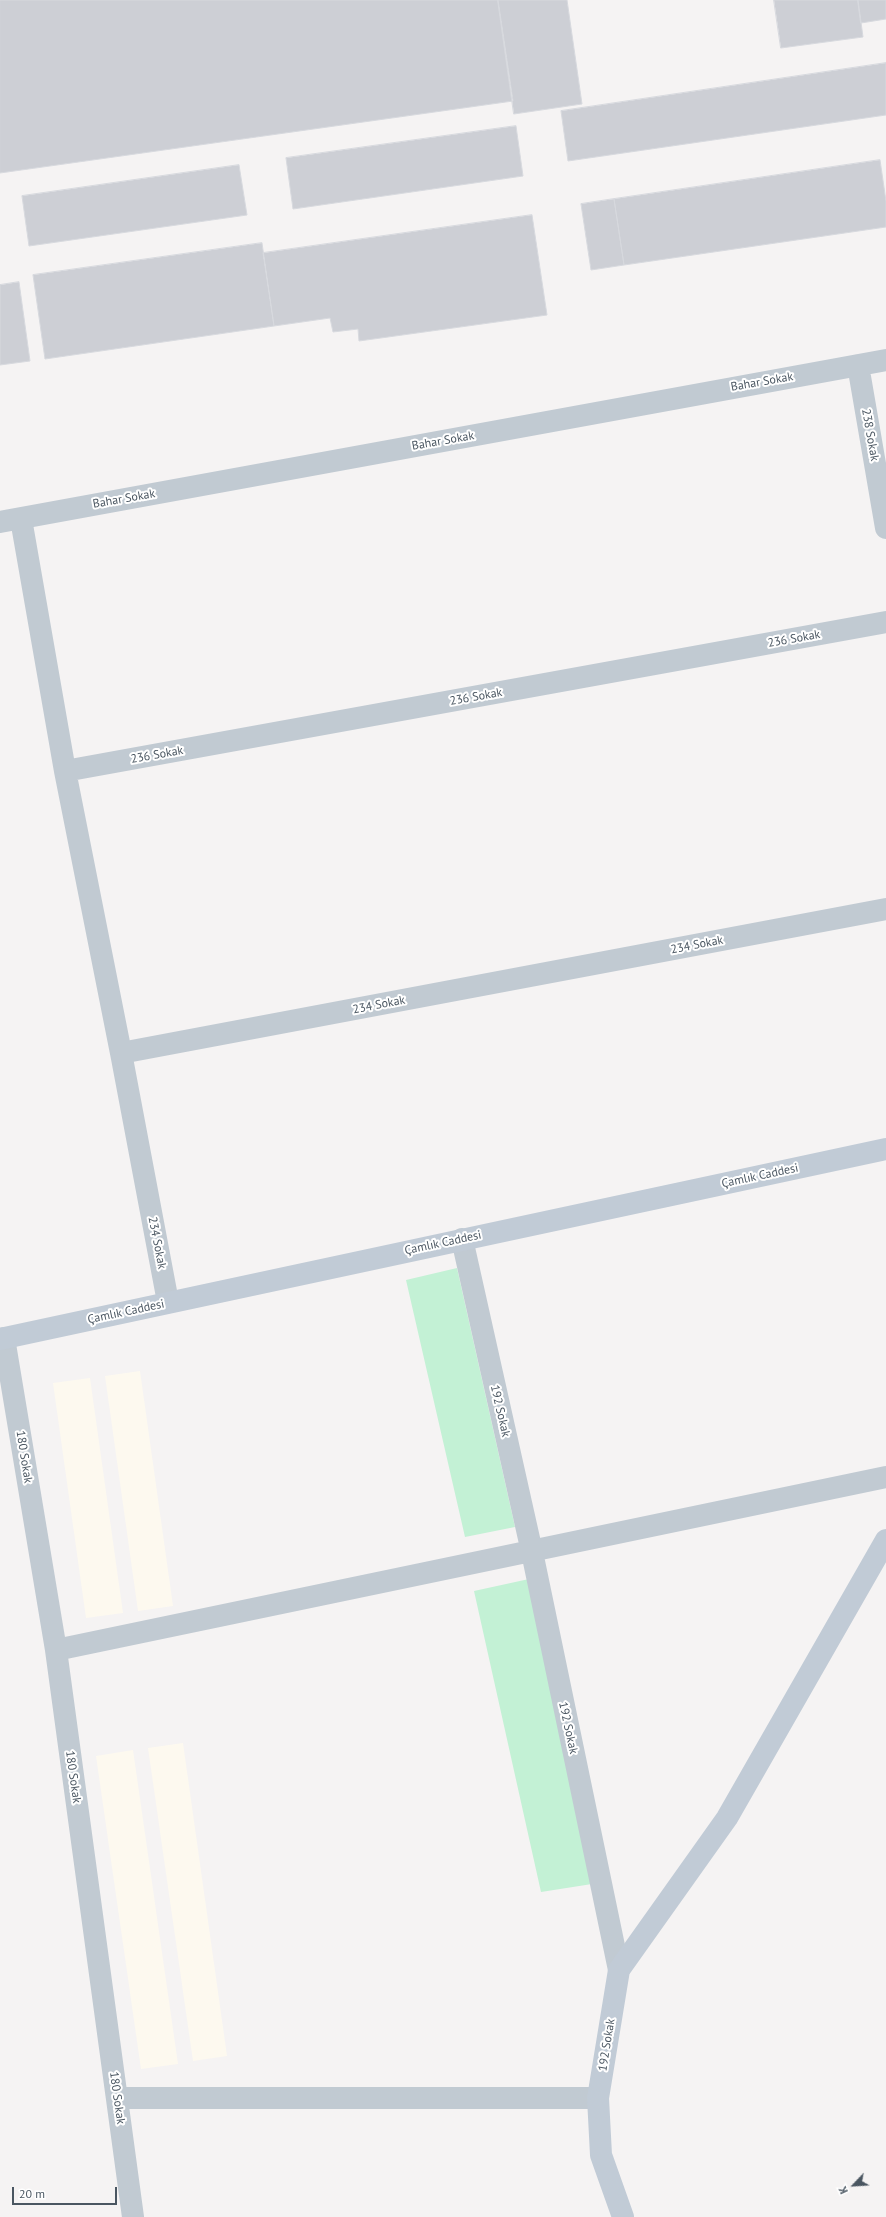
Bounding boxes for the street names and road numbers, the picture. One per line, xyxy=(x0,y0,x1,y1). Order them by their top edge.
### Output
street label: Bahar Sokak xyxy=(730,369,794,395)
street label: 238 Sokak xyxy=(858,408,882,462)
street label: Bahar Sokak xyxy=(411,428,475,454)
street label: Bahar Sokak xyxy=(92,486,156,512)
street label: 236 Sokak xyxy=(767,627,821,651)
street label: 236 Sokak xyxy=(449,685,503,709)
street label: 236 Sokak xyxy=(130,743,184,767)
street label: 234 Sokak xyxy=(670,933,724,957)
street label: 234 Sokak xyxy=(352,993,406,1017)
street label: Çamlık Caddesi xyxy=(720,1161,800,1191)
street label: 234 Sokak xyxy=(145,1216,169,1270)
street label: Çamlık Caddesi xyxy=(403,1228,483,1258)
street label: Çamlık Caddesi xyxy=(86,1297,166,1327)
street label: 192 Sokak xyxy=(487,1384,513,1438)
street label: 180 Sokak xyxy=(13,1430,35,1484)
street label: 192 Sokak xyxy=(555,1701,581,1755)
street label: 180 Sokak xyxy=(62,1750,84,1804)
street label: 192 Sokak xyxy=(596,2018,618,2072)
street label: 180 Sokak xyxy=(106,2071,128,2125)

